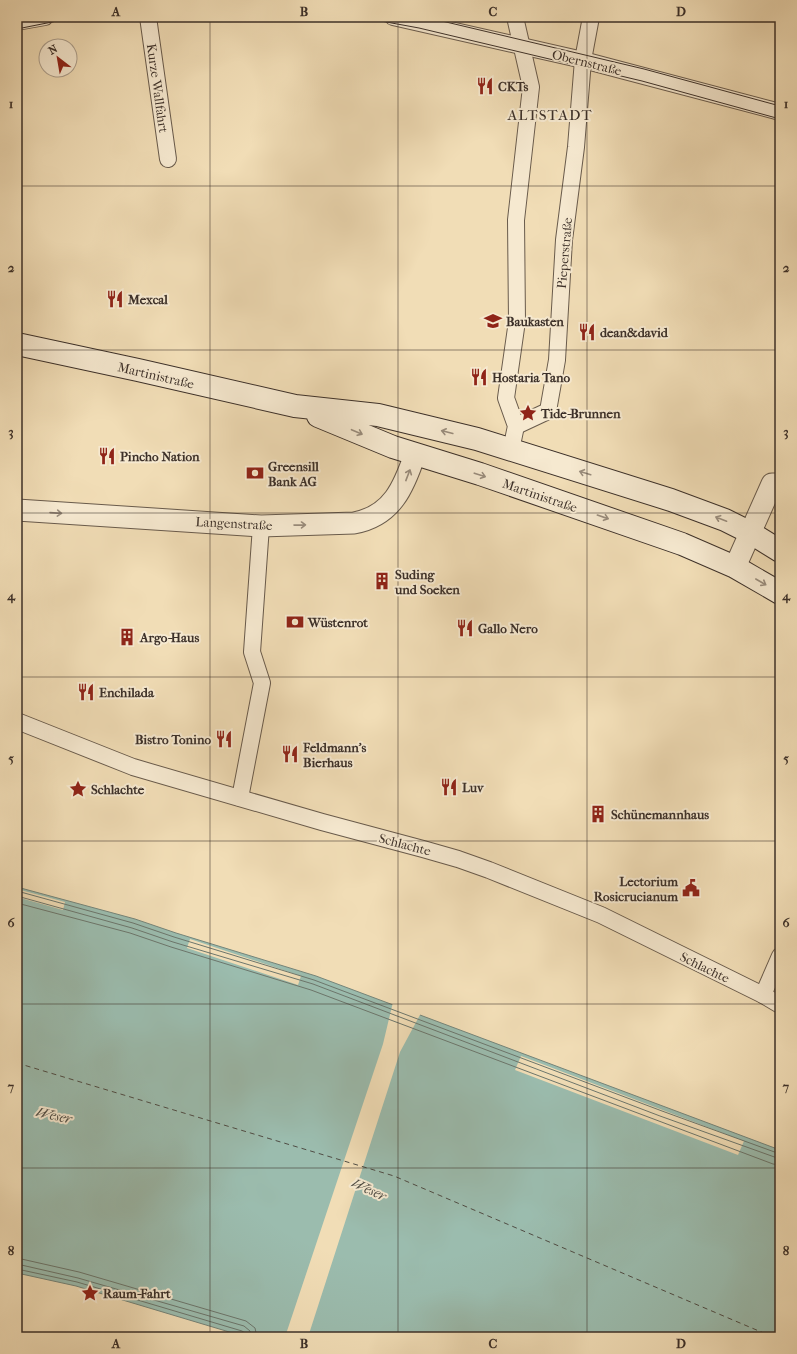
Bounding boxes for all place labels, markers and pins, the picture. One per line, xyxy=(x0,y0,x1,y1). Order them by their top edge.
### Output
restaurant icon: CKTs xyxy=(475,76,495,96)
place label: CKTs xyxy=(498,79,529,94)
restaurant icon: Mexcal xyxy=(105,289,125,309)
place label: Mexcal xyxy=(127,292,168,307)
school or university icon: Baukasten xyxy=(483,311,503,331)
place label: Baukasten xyxy=(506,314,564,329)
restaurant icon: dean&david xyxy=(577,322,597,342)
place label: dean&david xyxy=(600,325,669,340)
restaurant icon: Hostaria Tano xyxy=(469,367,489,387)
place label: Hostaria Tano xyxy=(492,370,570,385)
place icon: Tide-Brunnen xyxy=(518,403,538,423)
place label: Tide-Brunnen xyxy=(540,406,621,421)
restaurant icon: Pincho Nation xyxy=(97,446,117,466)
place label: Pincho Nation xyxy=(120,449,200,464)
place label: Greensill Bank AG xyxy=(268,459,319,489)
bank icon: Greensill Bank AG xyxy=(245,463,265,483)
place label: Suding und Soeken xyxy=(394,567,460,597)
building icon: Suding und Soeken xyxy=(372,571,392,591)
bank icon: Wüstenrot xyxy=(285,612,305,632)
place label: Wüstenrot xyxy=(307,615,368,630)
restaurant icon: Gallo Nero xyxy=(455,618,475,638)
place label: Gallo Nero xyxy=(478,621,538,636)
building icon: Argo-Haus xyxy=(117,627,137,647)
place label: Argo-Haus xyxy=(139,630,199,646)
restaurant icon: Enchilada xyxy=(76,682,96,702)
place label: Enchilada xyxy=(99,685,155,700)
restaurant icon: Bistro Tonino xyxy=(214,729,234,749)
place label: Bistro Tonino xyxy=(135,732,211,747)
place label: Feldmann's Bierhaus xyxy=(302,740,366,770)
restaurant icon: Feldmann's Bierhaus xyxy=(280,744,300,764)
restaurant icon: Luv xyxy=(439,777,459,797)
place icon: Schlachte xyxy=(68,779,88,799)
place label: Luv xyxy=(462,780,485,795)
place label: Schlachte xyxy=(91,782,145,797)
building icon: Schünemannhaus xyxy=(588,804,608,824)
place label: Schünemannhaus xyxy=(611,807,709,822)
place label: Lectorium Rosicrucianum xyxy=(594,874,678,904)
public building icon: Lectorium Rosicrucianum xyxy=(681,878,701,898)
place icon: Raum-Fahrt xyxy=(80,1283,100,1303)
place label: Raum-Fahrt xyxy=(103,1286,171,1301)

